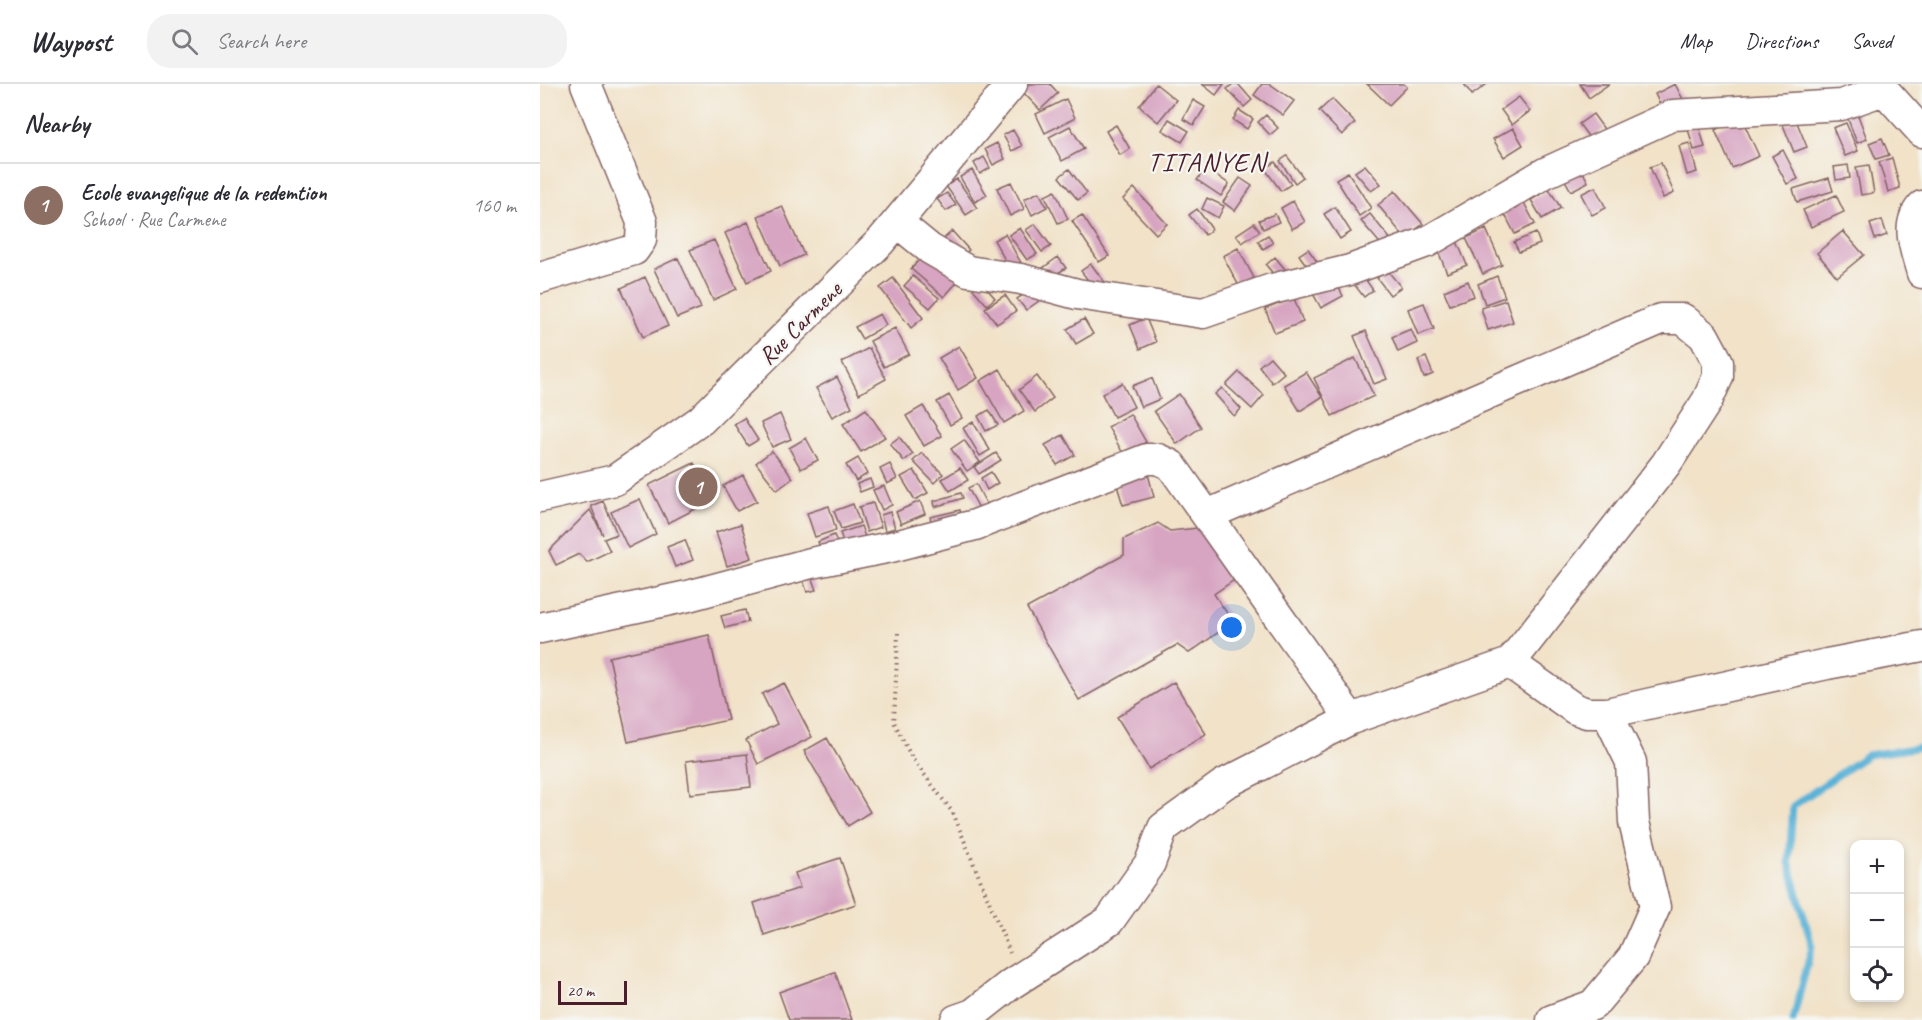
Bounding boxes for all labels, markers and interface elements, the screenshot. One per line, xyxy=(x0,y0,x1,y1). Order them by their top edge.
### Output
search box xyxy=(147,14,567,68)
text: Waypost xyxy=(30,24,111,59)
icon: search xyxy=(168,25,201,58)
text: Search here xyxy=(216,27,306,55)
text: Map xyxy=(1680,28,1712,54)
text: Directions xyxy=(1745,28,1818,54)
text: Saved xyxy=(1851,28,1892,54)
text: Nearby xyxy=(24,107,89,140)
district label: TITANYEN xyxy=(1148,145,1269,179)
text: Ecole evangelique de la redemtion xyxy=(81,179,327,207)
text: 1 xyxy=(39,193,48,218)
text: 160 m xyxy=(473,193,516,218)
text: School · Rue Carmene xyxy=(81,207,226,232)
street label: Rue Carmene xyxy=(752,273,850,371)
pin: 1 xyxy=(678,464,718,510)
your location xyxy=(1217,613,1246,642)
map controls xyxy=(1850,840,1904,1002)
button: + xyxy=(1850,840,1904,894)
button: − xyxy=(1850,894,1904,948)
button: locate xyxy=(1850,948,1904,1002)
scale bar xyxy=(558,978,627,1006)
text: 20 m xyxy=(567,981,594,1001)

